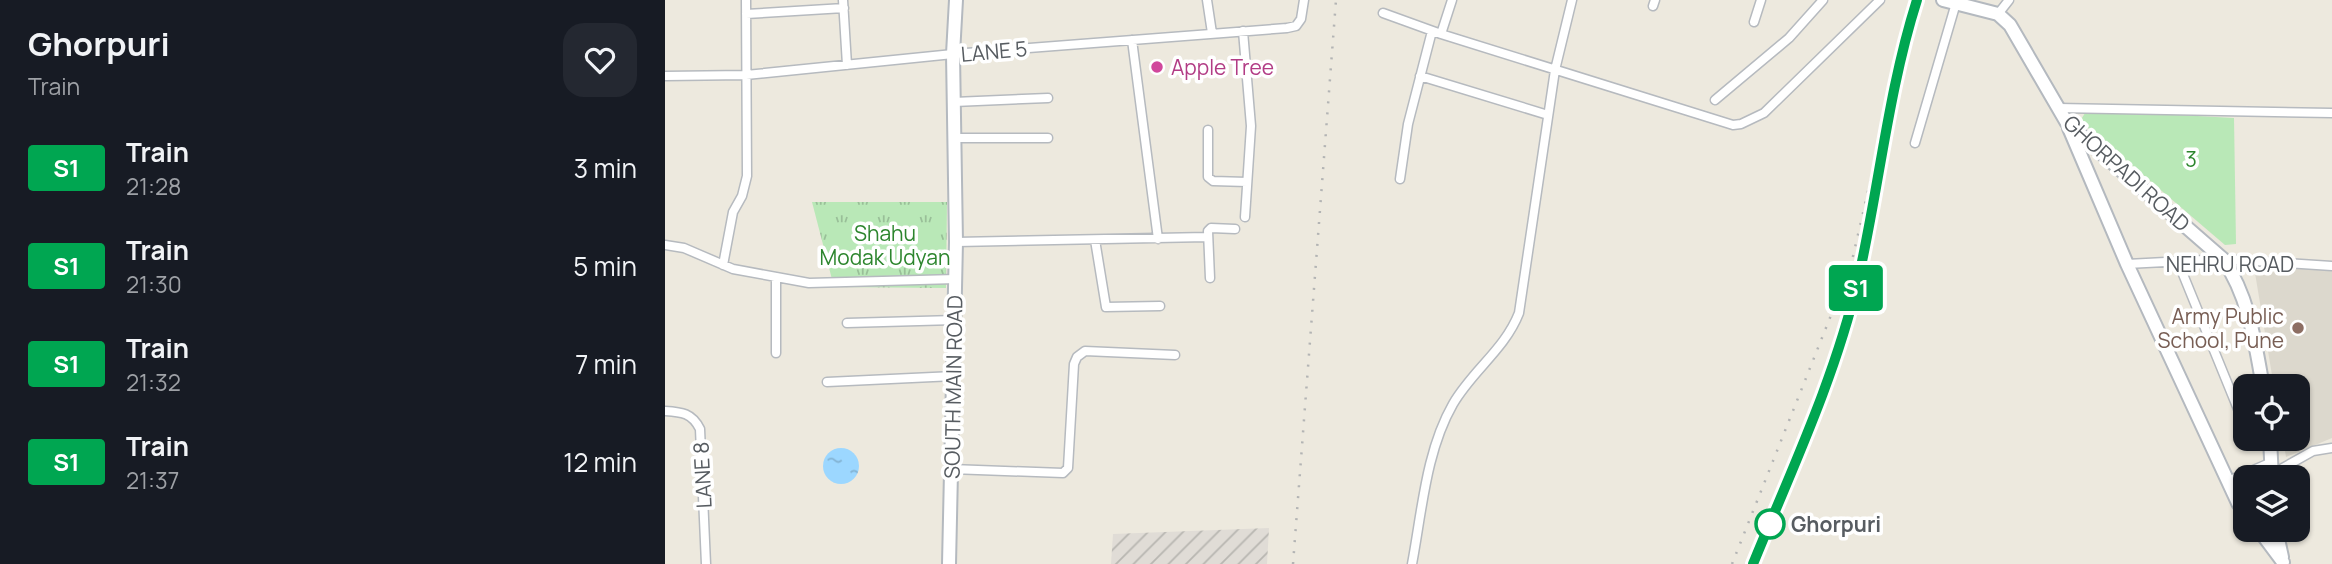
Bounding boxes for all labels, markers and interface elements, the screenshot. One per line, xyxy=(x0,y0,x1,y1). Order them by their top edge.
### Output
text: Ghorpuri xyxy=(28,21,170,66)
button: heart xyxy=(563,23,637,97)
street label: LANE 5 xyxy=(960,34,1028,68)
place label: Apple Tree xyxy=(1171,53,1274,81)
marker: Apple Tree xyxy=(1149,59,1165,75)
text: Train xyxy=(28,70,80,102)
street label: GHORPADI ROAD xyxy=(2058,109,2196,237)
text: Train xyxy=(126,134,189,170)
park label: 3 xyxy=(2185,145,2197,173)
text: 3 min xyxy=(574,150,637,186)
text: S1 xyxy=(53,151,80,184)
text: 21:28 xyxy=(126,170,181,202)
park label: Shahu Modak Udyan xyxy=(820,219,950,271)
text: Train xyxy=(126,232,189,268)
text: 5 min xyxy=(573,248,637,284)
text: S1 xyxy=(53,249,80,282)
street label: NEHRU ROAD xyxy=(2166,250,2294,278)
line badge: S1 xyxy=(1825,265,1887,311)
text: 21:30 xyxy=(126,268,182,300)
text: S1 xyxy=(1843,271,1869,304)
street label: SOUTH MAIN ROAD xyxy=(937,295,969,479)
place label: Army Public School, Pune xyxy=(2158,302,2284,354)
marker: Army Public School, Pune xyxy=(2290,320,2306,336)
text: Train xyxy=(126,330,189,366)
text: 7 min xyxy=(575,346,637,382)
text: S1 xyxy=(53,347,80,380)
text: 21:32 xyxy=(126,366,181,398)
map controls xyxy=(2233,374,2310,542)
button: locate xyxy=(2233,374,2310,451)
text: Train xyxy=(126,428,189,464)
street label: LANE 8 xyxy=(686,441,718,509)
text: 12 min xyxy=(563,444,637,480)
text: S1 xyxy=(53,445,80,478)
text: 21:37 xyxy=(126,464,179,496)
button: layers xyxy=(2233,465,2310,542)
marker: Ghorpuri xyxy=(1755,509,1785,539)
place label: Ghorpuri xyxy=(1791,510,1881,538)

